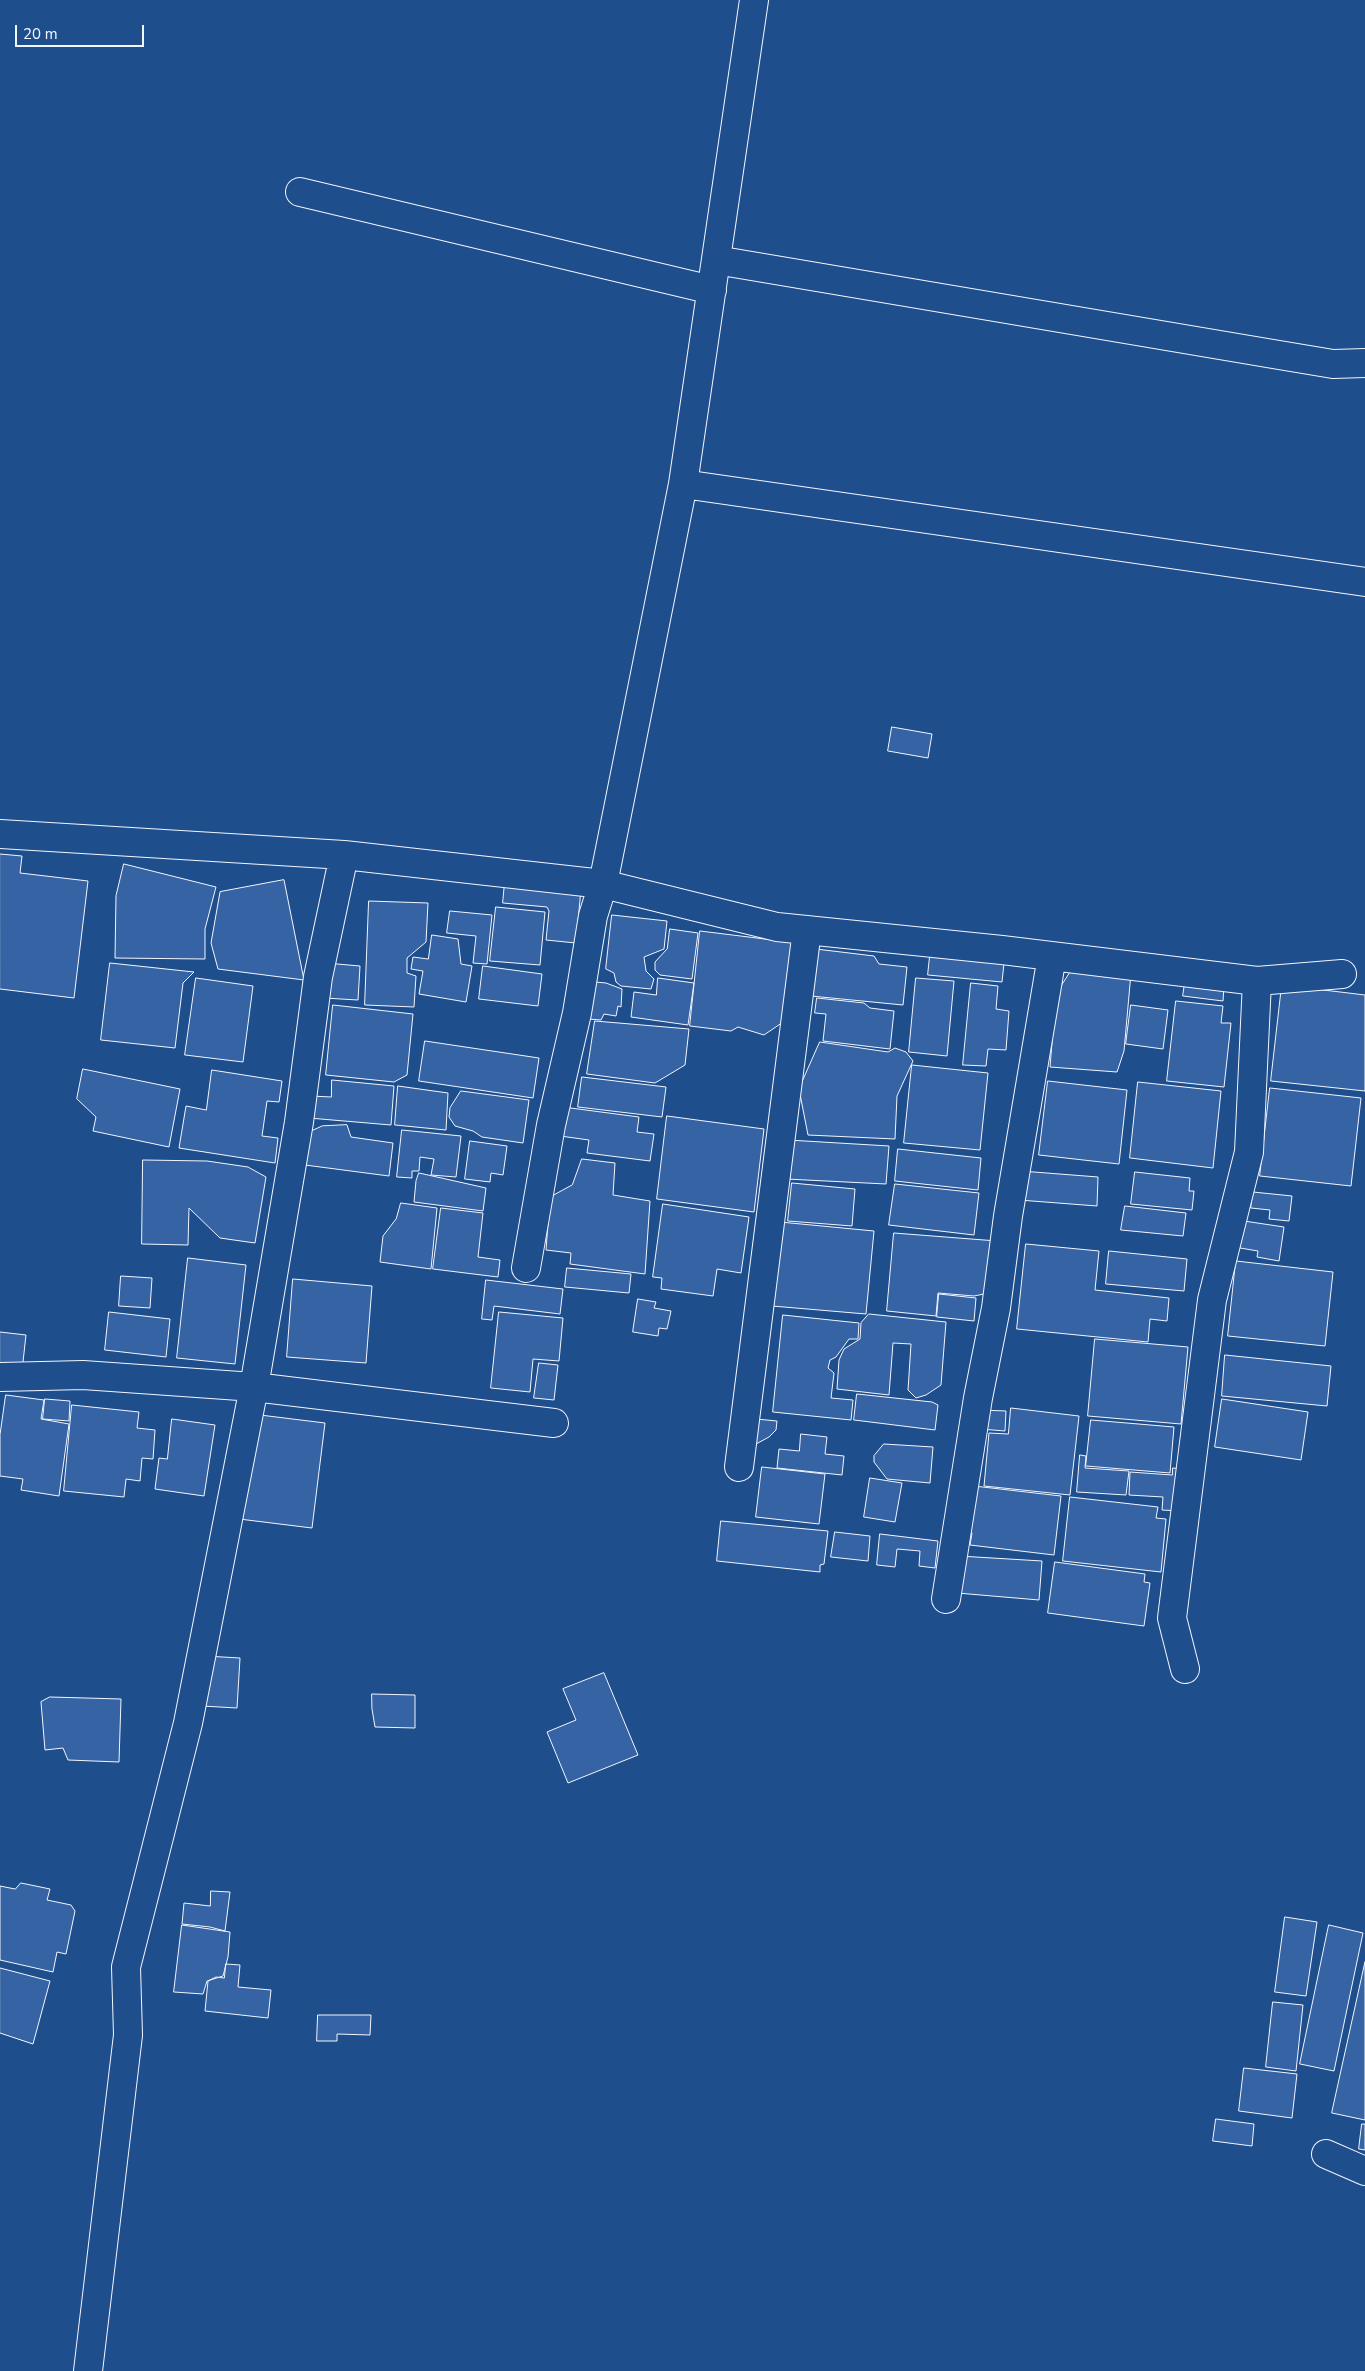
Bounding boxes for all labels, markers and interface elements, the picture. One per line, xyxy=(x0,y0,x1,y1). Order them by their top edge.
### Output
scale bar xyxy=(18,15,146,47)
text: 20 m xyxy=(23,24,58,44)

